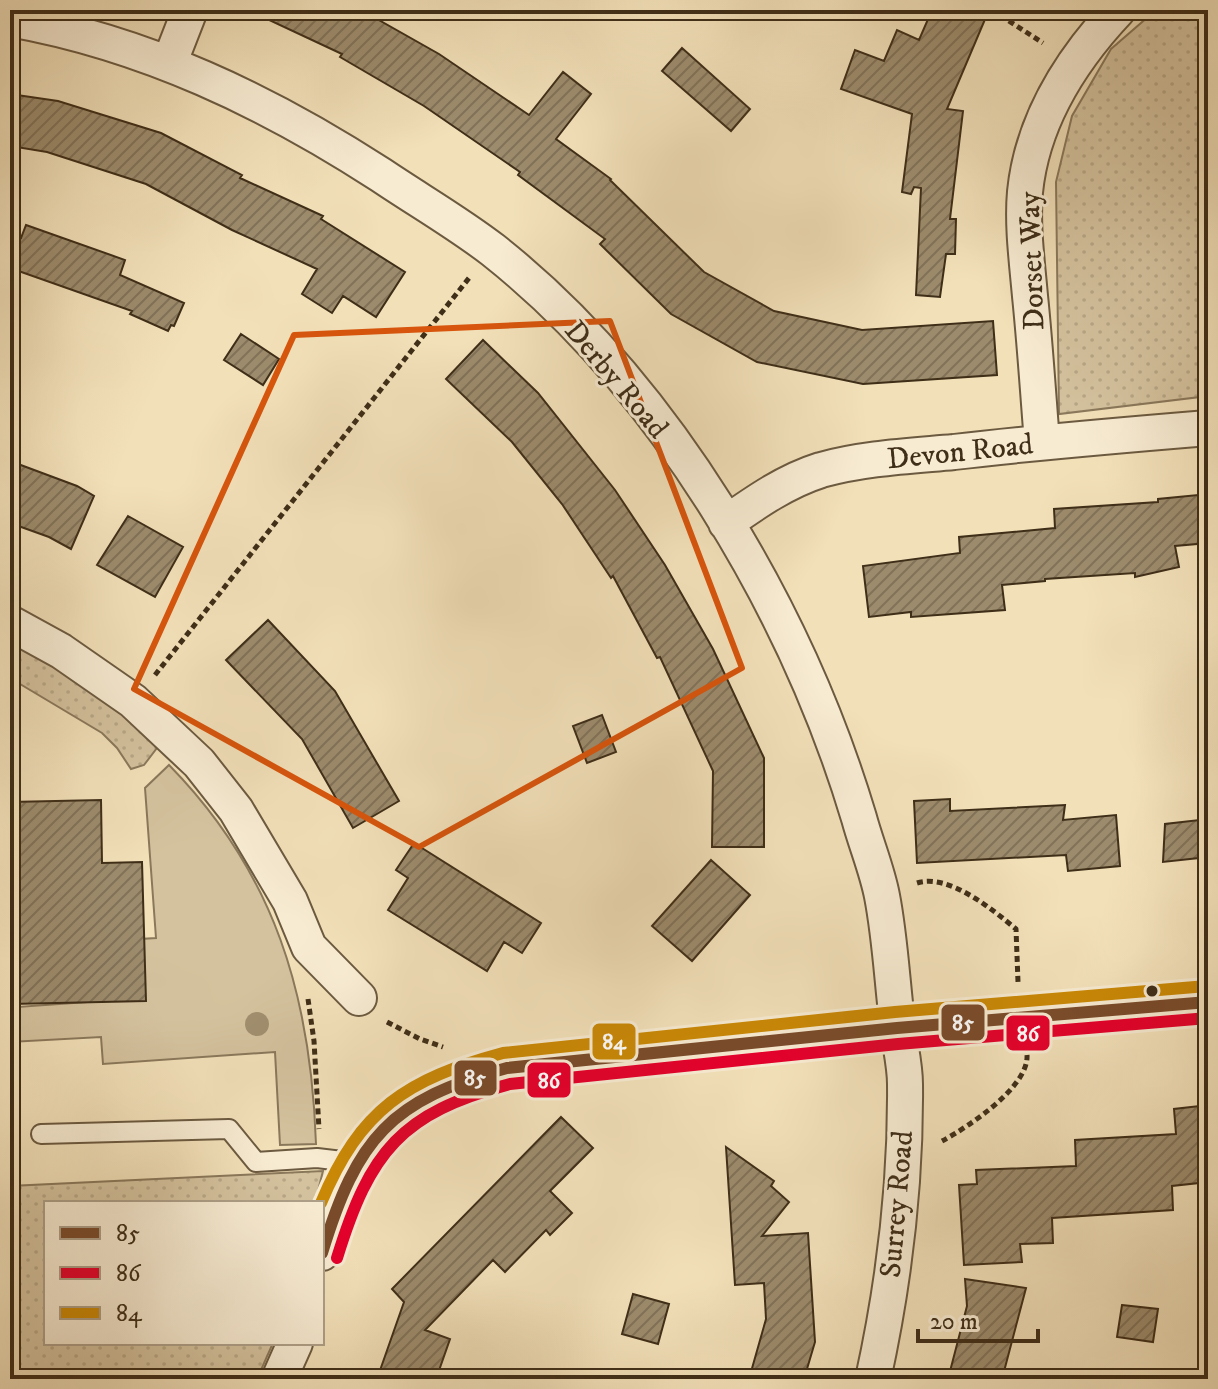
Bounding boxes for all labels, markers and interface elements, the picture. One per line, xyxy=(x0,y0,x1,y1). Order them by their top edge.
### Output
street label: Dorset Way xyxy=(1012,190,1053,331)
street label: Derby Road xyxy=(556,313,676,447)
street label: Devon Road xyxy=(885,426,1035,479)
unlabelled marker xyxy=(1144,983,1160,999)
line badge: 85 xyxy=(940,1003,986,1042)
text: 85 xyxy=(952,1010,974,1037)
line badge: 86 xyxy=(1005,1014,1051,1052)
text: 86 xyxy=(1017,1021,1041,1048)
line badge: 84 xyxy=(591,1022,637,1061)
text: 84 xyxy=(602,1029,627,1056)
line badge: 85 xyxy=(453,1059,498,1097)
line badge: 86 xyxy=(526,1061,572,1099)
text: 85 xyxy=(464,1065,486,1092)
text: 86 xyxy=(538,1068,562,1095)
street label: Surrey Road xyxy=(873,1129,922,1279)
legend xyxy=(44,1201,324,1345)
text: 85 xyxy=(116,1219,140,1249)
text: 86 xyxy=(116,1259,142,1289)
scale bar xyxy=(918,1293,1038,1343)
text: 84 xyxy=(116,1299,143,1329)
text: 20 m xyxy=(930,1307,978,1337)

